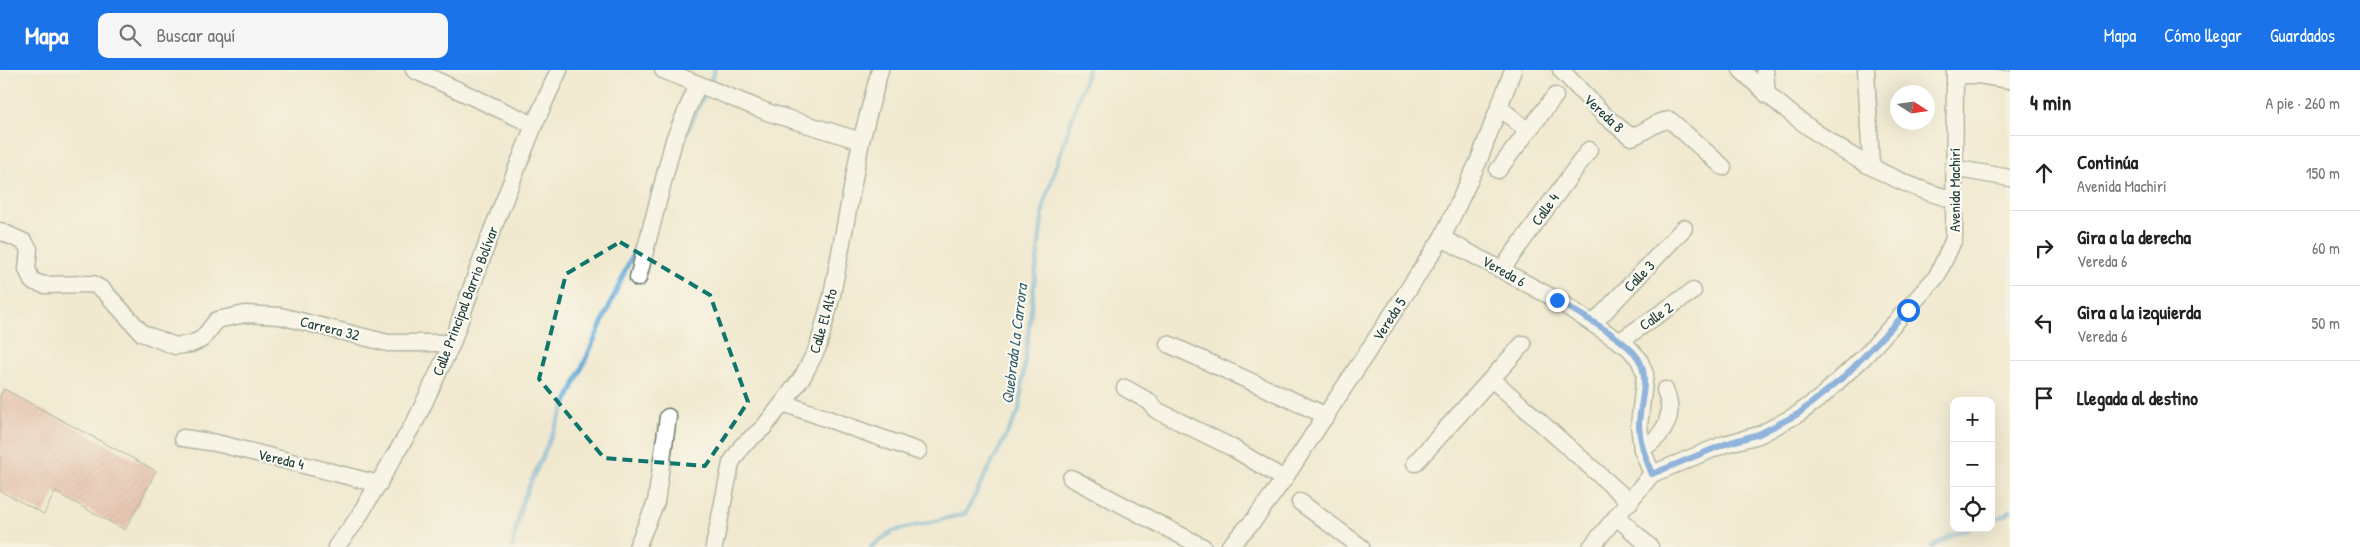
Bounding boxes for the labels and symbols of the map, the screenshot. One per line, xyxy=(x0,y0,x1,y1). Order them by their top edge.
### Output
north arrow xyxy=(1890,85,1935,130)
street label: Vereda 8 xyxy=(1579,89,1629,137)
street label: Avenida Machirí xyxy=(1944,148,1965,232)
street label: Calle 4 xyxy=(1526,188,1564,230)
street label: Calle Principal Barrio Bolívar xyxy=(427,223,503,379)
street label: Vereda 6 xyxy=(1478,250,1530,292)
street label: Calle 3 xyxy=(1619,255,1659,297)
water label: Quebrada La Carrora xyxy=(996,281,1032,405)
street label: Calle El Alto xyxy=(804,286,842,356)
route end xyxy=(1546,289,1569,312)
street label: Vereda 5 xyxy=(1367,293,1411,345)
street label: Calle 2 xyxy=(1635,297,1677,335)
route start xyxy=(1897,299,1920,322)
street label: Carrera 32 xyxy=(298,310,362,346)
street label: Vereda 4 xyxy=(256,443,307,475)

